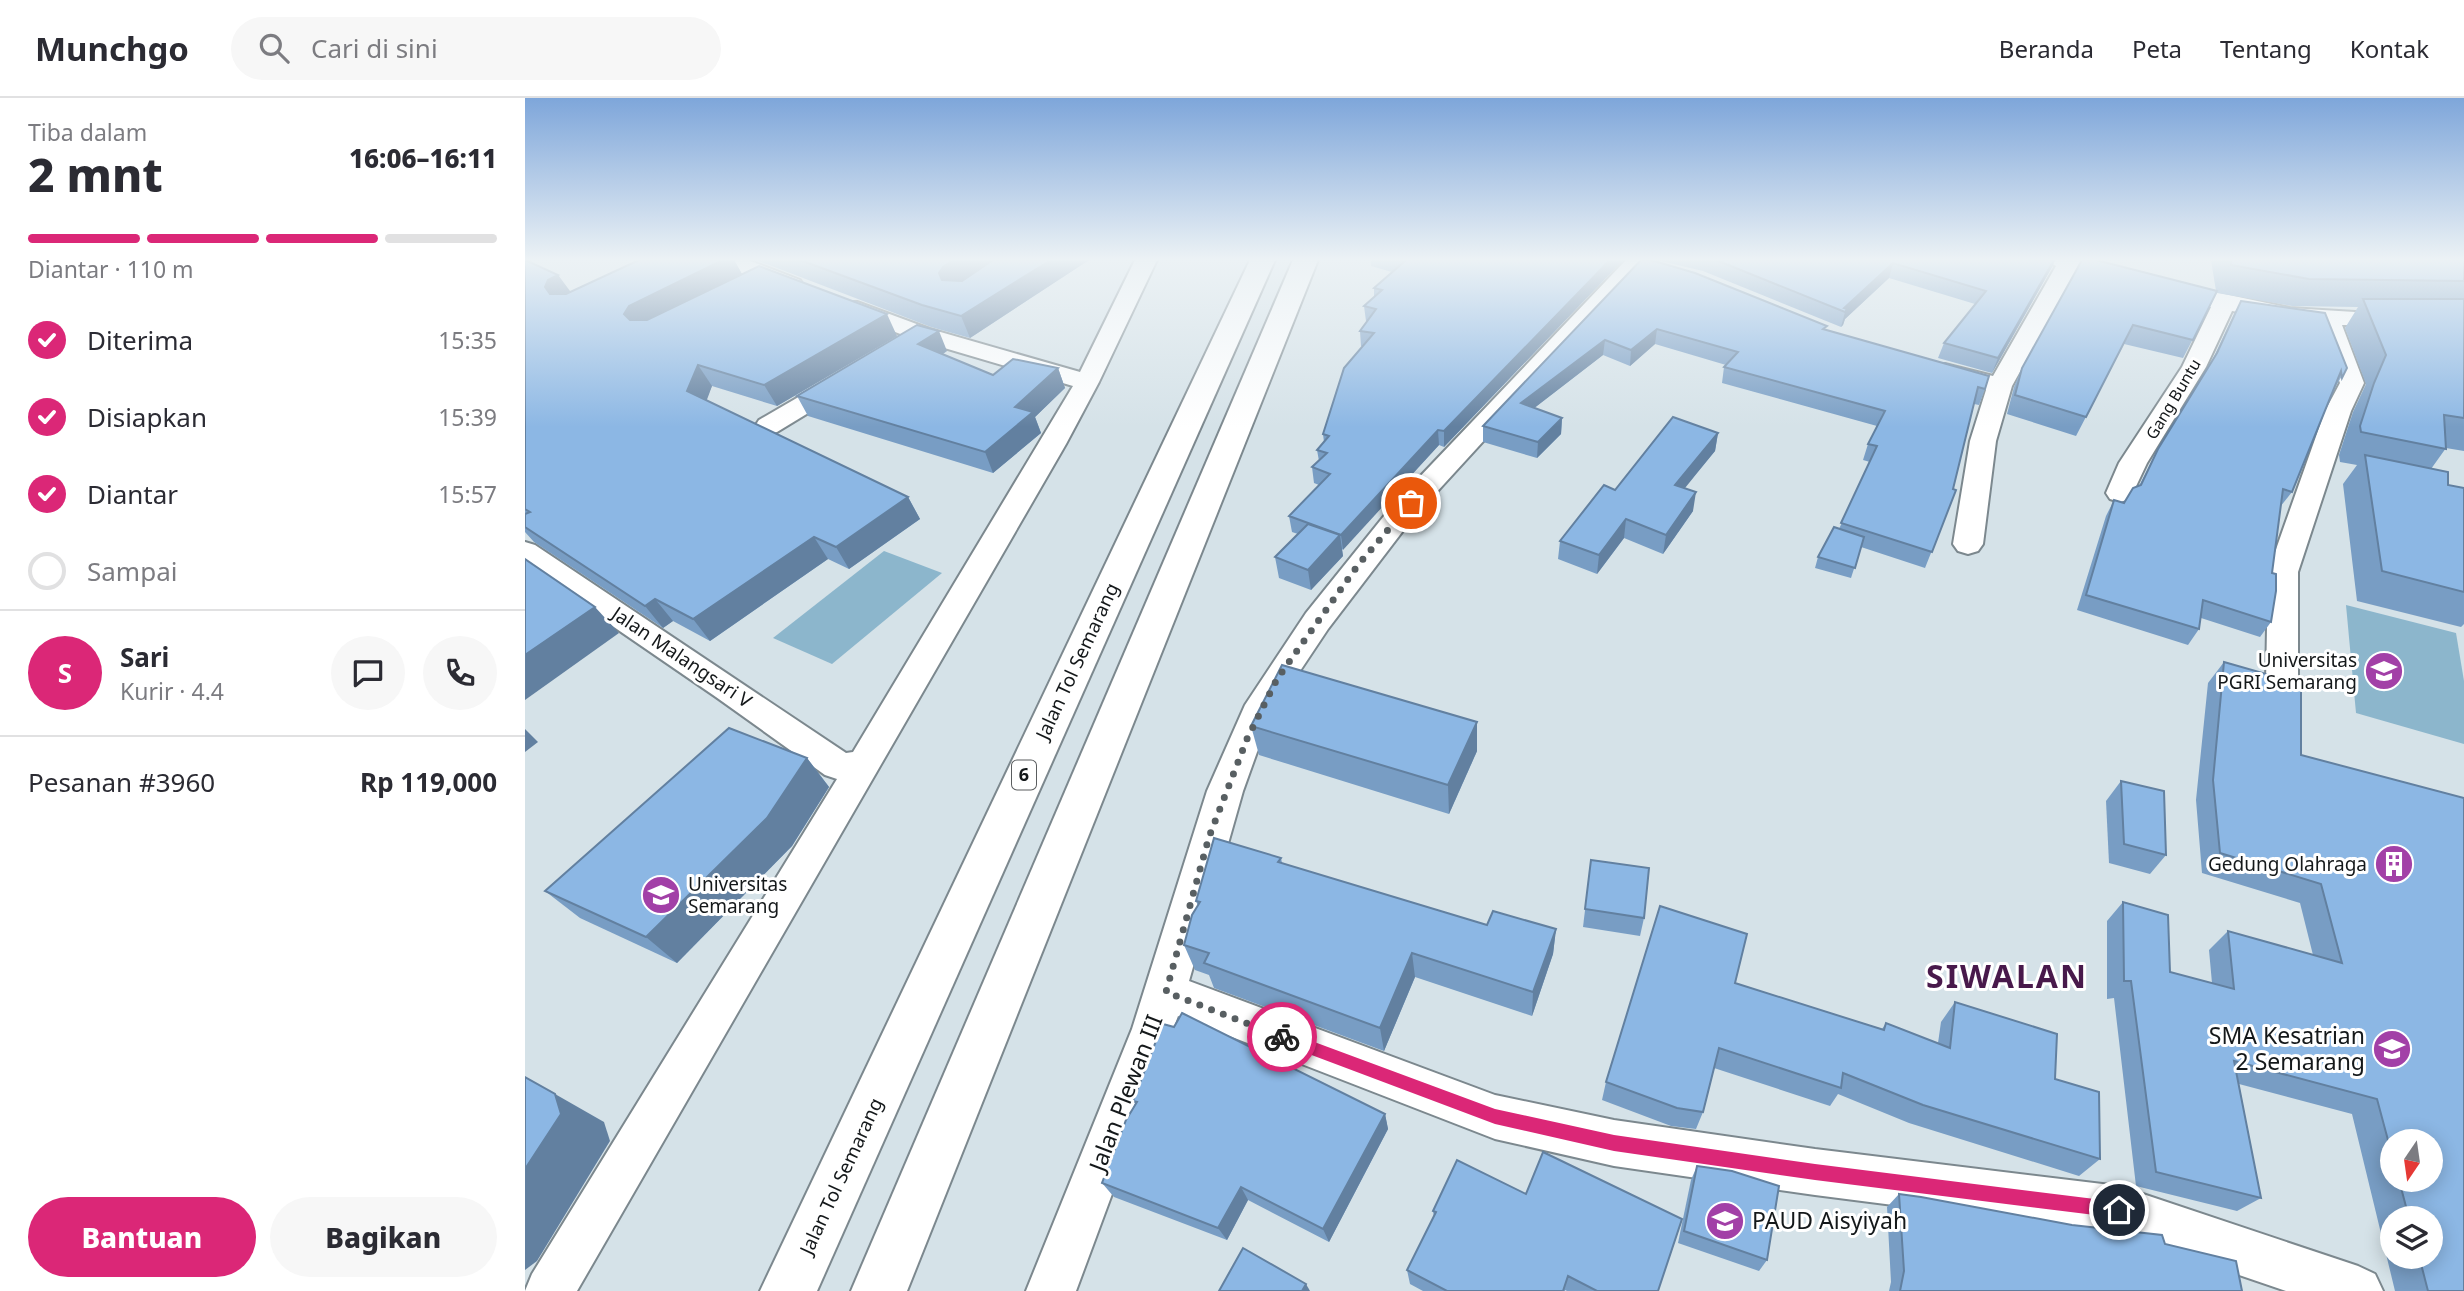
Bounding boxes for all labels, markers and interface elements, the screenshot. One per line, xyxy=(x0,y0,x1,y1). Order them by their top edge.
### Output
search box xyxy=(231,17,721,80)
text: Munchgo xyxy=(35,26,189,71)
icon: search xyxy=(255,29,293,67)
text: Cari di sini xyxy=(311,30,438,66)
text: Beranda xyxy=(1999,32,2094,65)
text: Peta xyxy=(2132,32,2182,65)
text: Tentang xyxy=(2220,32,2312,65)
text: Kontak xyxy=(2350,32,2429,65)
text: Tiba dalam xyxy=(28,116,147,148)
text: 16:06–16:11 xyxy=(349,140,497,176)
text: 2 mnt xyxy=(28,143,163,205)
text: Diantar · 110 m xyxy=(28,253,194,285)
icon: check xyxy=(28,321,66,359)
text: Diterima xyxy=(87,322,193,358)
text: 15:35 xyxy=(438,324,497,356)
street label: Gang Buntu xyxy=(2140,355,2206,443)
icon: check xyxy=(28,398,66,436)
text: Disiapkan xyxy=(87,399,207,435)
text: 15:39 xyxy=(438,401,497,433)
pin xyxy=(1381,473,1441,533)
icon: check xyxy=(28,475,66,513)
text: Diantar xyxy=(87,476,178,512)
text: 15:57 xyxy=(438,478,497,510)
icon: bag xyxy=(1392,484,1430,522)
text: Sampai xyxy=(87,553,177,589)
street label: Jalan Tol Semarang xyxy=(1028,579,1125,745)
street label: Jalan Malangsari V xyxy=(605,599,758,714)
button: chat xyxy=(331,636,405,710)
button: phone xyxy=(423,636,497,710)
text: Sari xyxy=(120,639,169,675)
place label: Universitas PGRI Semarang xyxy=(2217,647,2357,695)
school or university icon: Universitas PGRI Semarang xyxy=(2363,650,2405,692)
text: S xyxy=(58,655,72,691)
text: Kurir · 4.4 xyxy=(120,675,224,707)
road number: 6 xyxy=(1012,760,1036,790)
text: Pesanan #3960 xyxy=(28,764,215,800)
text: Rp 119,000 xyxy=(360,764,497,800)
building icon: Gedung Olahraga xyxy=(2373,843,2415,885)
place label: Gedung Olahraga xyxy=(2208,851,2367,877)
place label: Universitas Semarang xyxy=(688,871,787,919)
school or university icon: Universitas Semarang xyxy=(640,874,682,916)
district label: SIWALAN xyxy=(1926,954,2088,997)
courier xyxy=(1247,1002,1317,1072)
street label: Jalan Plewan III xyxy=(1080,1010,1170,1177)
icon: bike xyxy=(1263,1018,1301,1056)
place label: SMA Kesatrian 2 Semarang xyxy=(2209,1019,2365,1077)
school or university icon: SMA Kesatrian 2 Semarang xyxy=(2371,1028,2413,1070)
street label: Jalan Tol Semarang xyxy=(792,1094,889,1260)
north arrow xyxy=(2380,1129,2443,1192)
map controls xyxy=(2380,1129,2443,1269)
pin xyxy=(2089,1180,2149,1240)
icon: home xyxy=(2100,1191,2138,1229)
button: Bantuan xyxy=(28,1197,256,1277)
button: Bagikan xyxy=(270,1197,497,1277)
school or university icon: PAUD Aisyiyah xyxy=(1704,1200,1746,1242)
place label: PAUD Aisyiyah xyxy=(1752,1204,1907,1236)
button: layers xyxy=(2380,1206,2443,1269)

